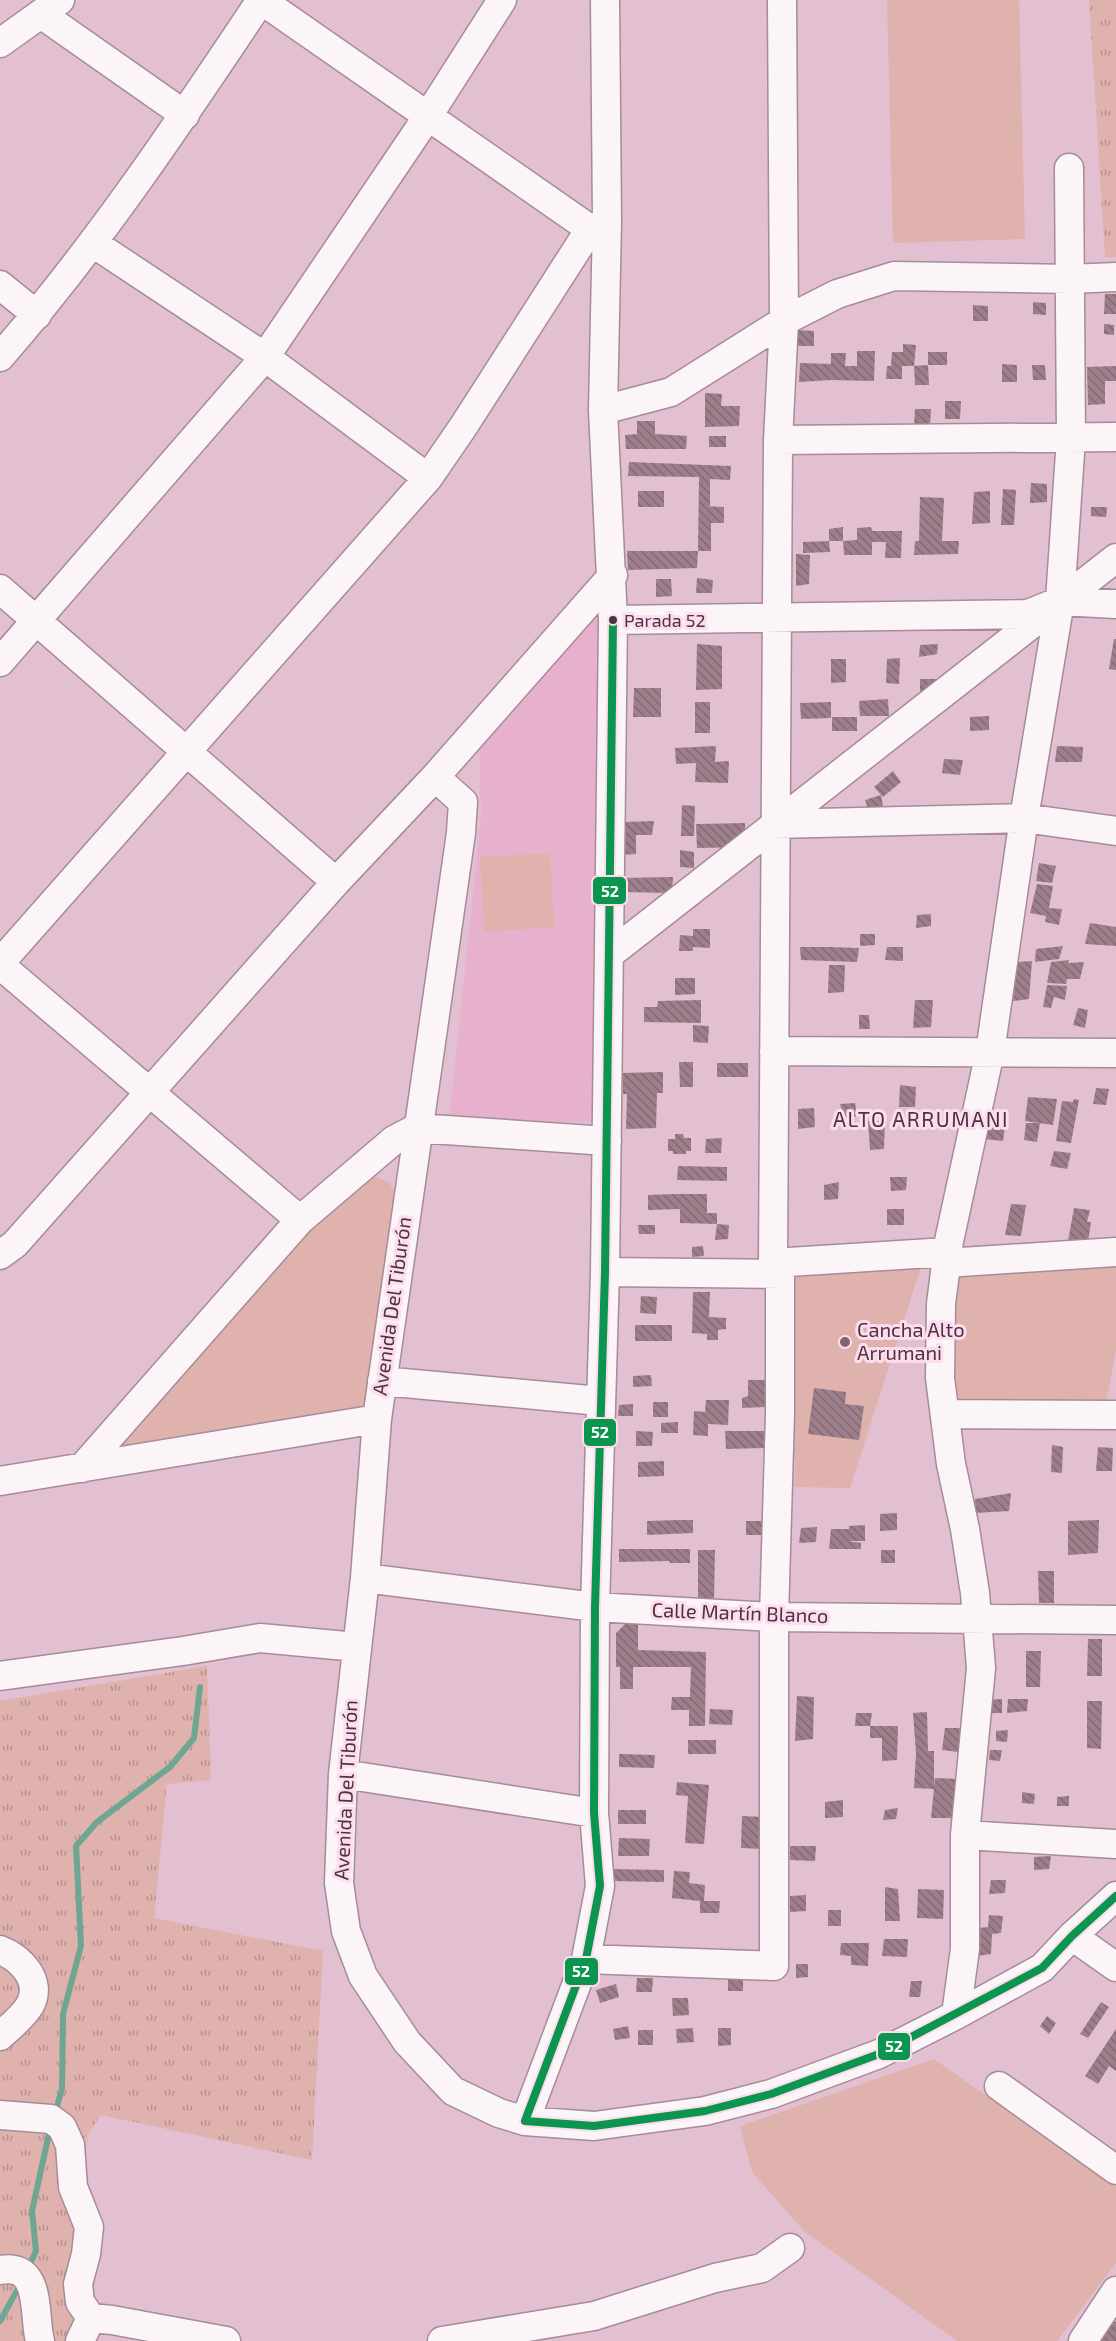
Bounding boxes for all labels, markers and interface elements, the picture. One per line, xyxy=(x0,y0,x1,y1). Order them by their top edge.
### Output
place label: Parada 52 xyxy=(624,609,706,631)
marker: Parada 52 xyxy=(607,614,619,626)
line badge: 52 xyxy=(592,876,627,905)
text: 52 xyxy=(601,881,619,900)
district label: ALTO ARRUMANI xyxy=(833,1106,1009,1131)
street label: Avenida Del Tiburón xyxy=(367,1215,415,1397)
place label: Cancha Alto Arrumani xyxy=(857,1317,965,1364)
marker: Cancha Alto Arrumani xyxy=(838,1335,852,1349)
line badge: 52 xyxy=(583,1418,617,1447)
text: 52 xyxy=(591,1422,609,1441)
street label: Calle Martín Blanco xyxy=(651,1597,829,1627)
street label: Avenida Del Tiburón xyxy=(328,1699,362,1881)
line badge: 52 xyxy=(564,1957,599,1986)
text: 52 xyxy=(572,1961,590,1980)
line badge: 52 xyxy=(877,2032,911,2061)
text: 52 xyxy=(885,2036,903,2055)

